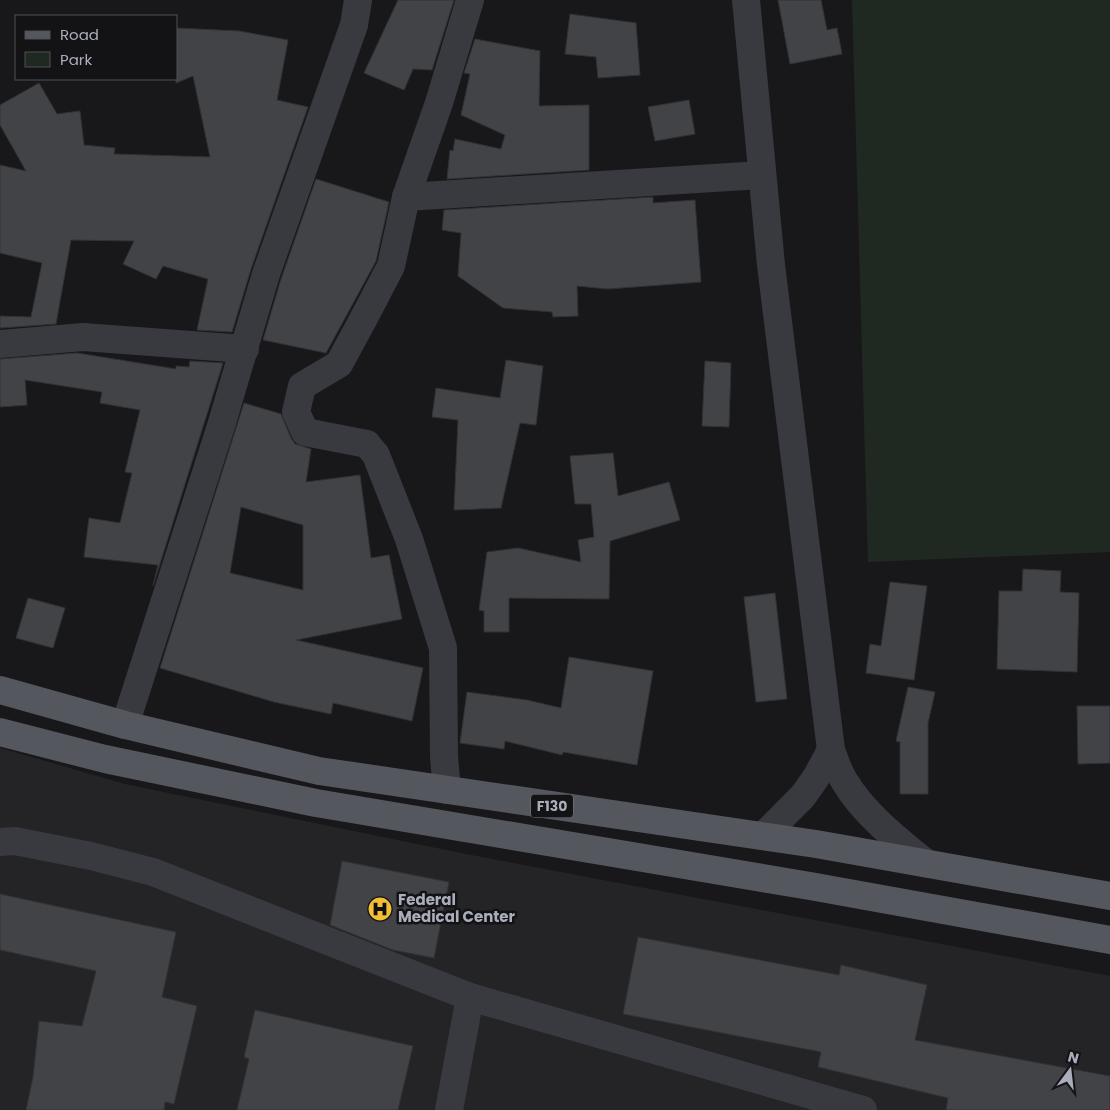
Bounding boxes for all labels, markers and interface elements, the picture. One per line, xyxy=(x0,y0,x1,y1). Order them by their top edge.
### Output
legend xyxy=(15,15,178,80)
text: Road xyxy=(60,24,99,45)
text: Park xyxy=(60,49,92,70)
road number: F130 xyxy=(531,794,573,818)
place label: Federal Medical Center xyxy=(398,889,516,927)
hospital icon: Federal Medical Center xyxy=(367,896,393,922)
north arrow xyxy=(1045,1045,1095,1095)
text: N xyxy=(1066,1046,1081,1068)

